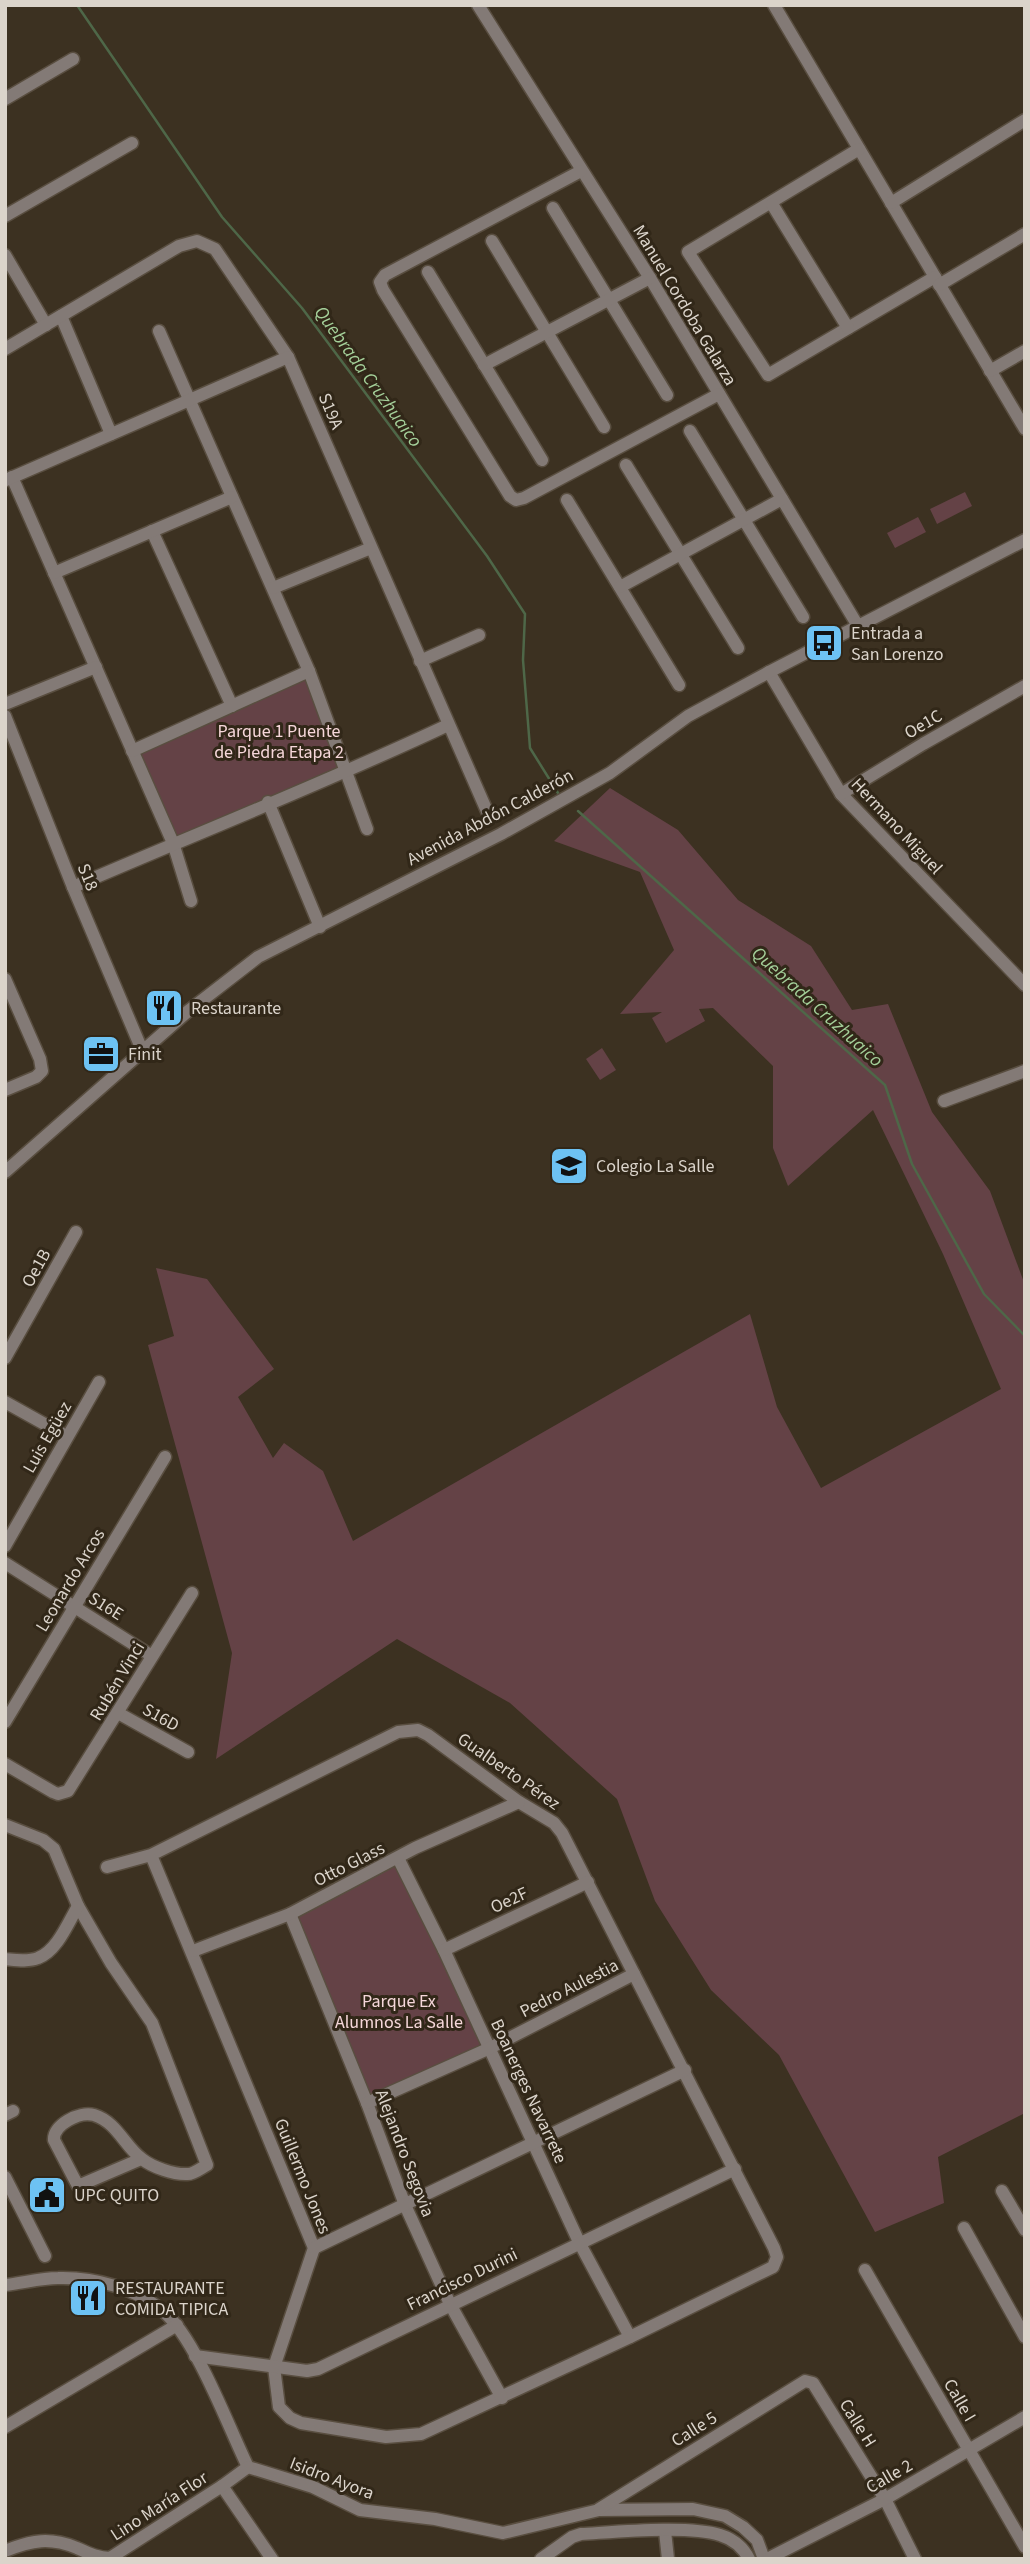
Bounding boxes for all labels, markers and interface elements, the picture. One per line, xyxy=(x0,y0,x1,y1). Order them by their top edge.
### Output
street label: Manuel Cordoba Galarza xyxy=(627,220,743,390)
water label: Quebrada Cruzhuaico xyxy=(307,301,428,453)
street label: S19A xyxy=(312,389,349,433)
place label: Entrada a San Lorenzo xyxy=(851,621,944,667)
bus stop icon: Entrada a San Lorenzo xyxy=(803,622,845,664)
street label: Oe1C xyxy=(900,704,947,745)
park label: Parque 1 Puente de Piedra Etapa 2 xyxy=(214,719,344,765)
street label: Avenida Abdón Calderón xyxy=(403,763,578,872)
street label: Hermano Miguel xyxy=(845,772,948,880)
street label: S18 xyxy=(71,860,104,895)
water label: Quebrada Cruzhuaico xyxy=(745,941,889,1074)
restaurant icon: Restaurante xyxy=(143,987,185,1029)
place label: Restaurante xyxy=(191,996,281,1021)
office icon: Finit xyxy=(80,1033,122,1075)
place label: Finit xyxy=(128,1042,162,1067)
school or university icon: Colegio La Salle xyxy=(548,1145,590,1187)
place label: Colegio La Salle xyxy=(596,1154,715,1179)
street label: Oe1B xyxy=(16,1245,57,1292)
street label: Luis Egüez xyxy=(17,1397,78,1478)
street label: Leonardo Arcos xyxy=(30,1524,111,1637)
street label: S16E xyxy=(83,1586,128,1627)
street label: Rubén Vinci xyxy=(84,1637,151,1726)
street label: S16D xyxy=(138,1697,184,1738)
street label: Gualberto Pérez xyxy=(452,1727,565,1816)
street label: Otto Glass xyxy=(309,1836,389,1893)
street label: Oe2F xyxy=(486,1881,532,1920)
street label: Pedro Aulestia xyxy=(516,1953,623,2024)
park label: Parque Ex Alumnos La Salle xyxy=(335,1989,463,2035)
street label: Boanerges Navarrete xyxy=(484,2015,573,2168)
street label: Alejandro Segovia xyxy=(369,2086,440,2221)
street label: Guillermo Jones xyxy=(268,2115,337,2238)
public building icon: UPC QUITO xyxy=(26,2174,68,2216)
place label: UPC QUITO xyxy=(74,2183,159,2208)
street label: Francisco Durini xyxy=(403,2242,522,2317)
place label: RESTAURANTE COMIDA TIPICA xyxy=(115,2276,228,2322)
restaurant icon: RESTAURANTE COMIDA TIPICA xyxy=(67,2277,109,2319)
street label: Calle I xyxy=(937,2374,982,2426)
street label: Calle H xyxy=(833,2394,882,2452)
street label: Calle 5 xyxy=(666,2406,722,2453)
street label: Isidro Ayora xyxy=(286,2451,378,2506)
street label: Calle 2 xyxy=(861,2453,917,2500)
street label: Lino María Flor xyxy=(106,2465,213,2547)

